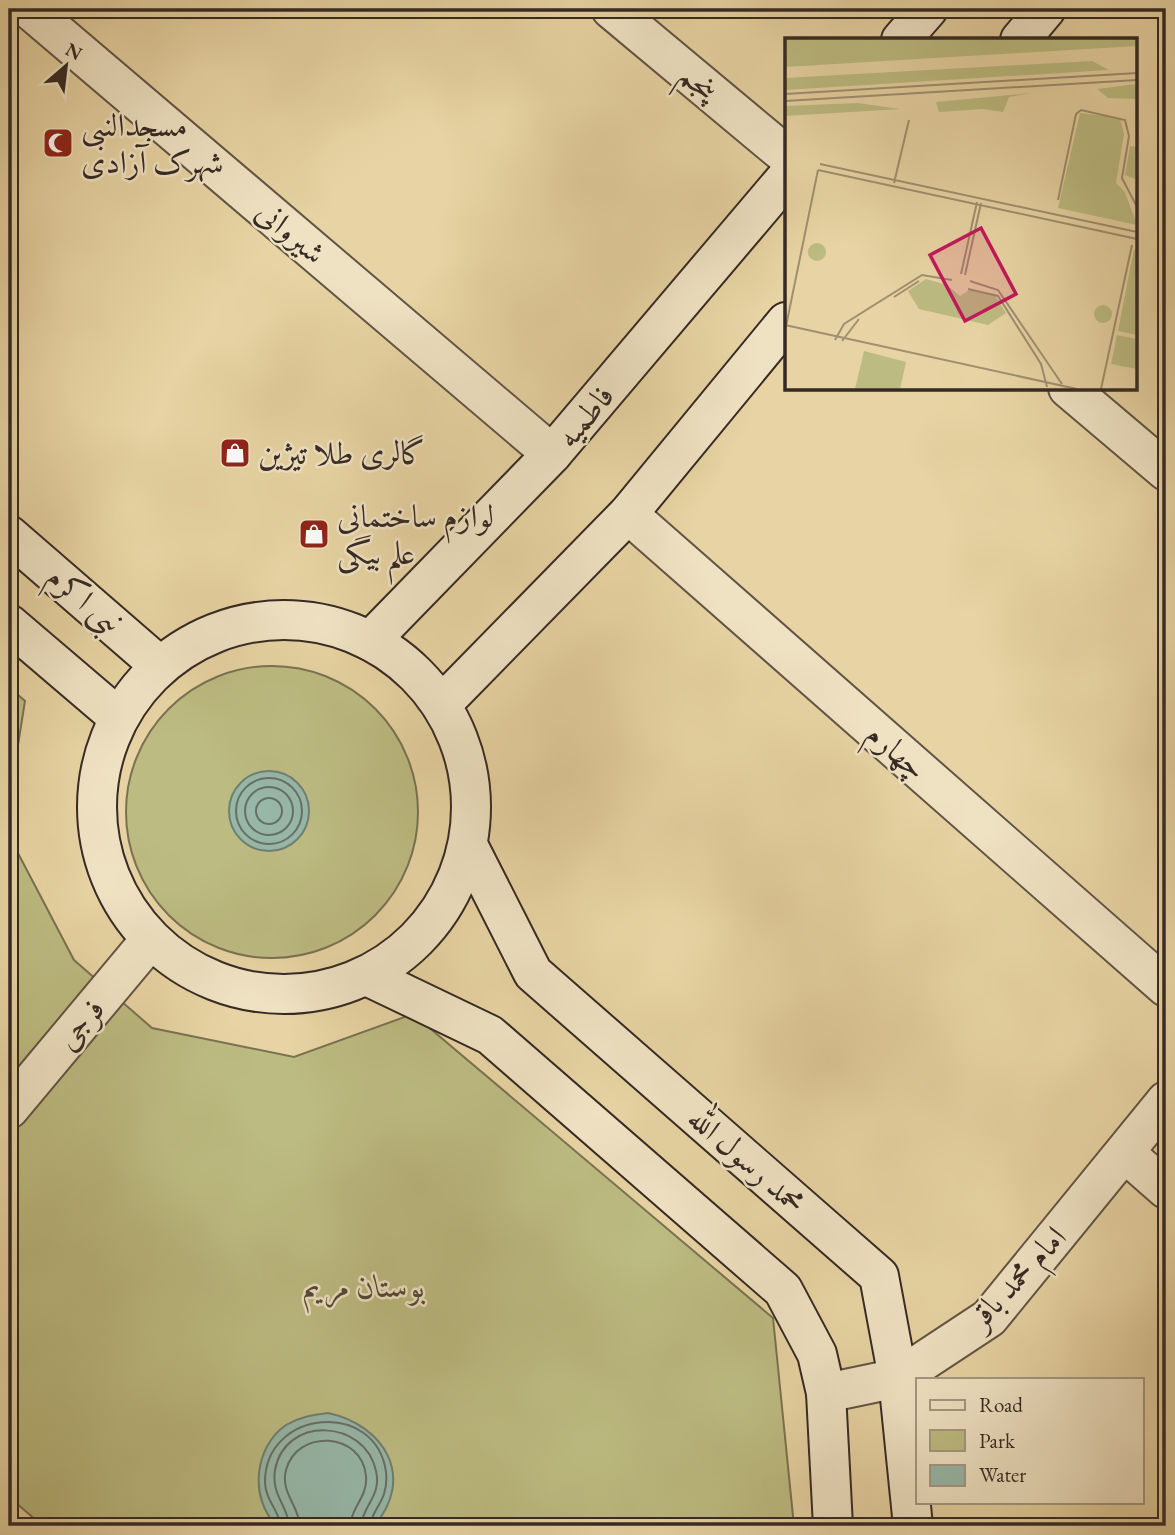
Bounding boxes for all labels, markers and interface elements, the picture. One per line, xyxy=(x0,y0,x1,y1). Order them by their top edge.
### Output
north arrow xyxy=(32,32,102,102)
text: N xyxy=(61,37,87,66)
inset map xyxy=(785,38,1136,390)
street label: پنجم xyxy=(665,54,729,119)
place label: مسجدالنبی شهرک آزادی xyxy=(81,104,223,183)
mosque icon: مسجدالنبی شهرک آزادی xyxy=(41,126,75,160)
street label: شیروانی xyxy=(247,191,335,273)
street label: فاطمیه xyxy=(547,376,623,456)
place label: گالری طلا تیژین xyxy=(258,432,425,474)
shop icon: گالری طلا تیژین xyxy=(218,436,252,470)
place label: لوازم ساختمانی علم بیگی xyxy=(337,495,494,585)
shop icon: لوازم ساختمانی علم بیگی xyxy=(297,517,331,551)
street label: نبی اکرم xyxy=(34,555,132,650)
street label: چهارم xyxy=(853,713,936,794)
street label: فرجی xyxy=(46,989,114,1059)
street label: محمد رسول الله xyxy=(679,1094,817,1223)
street label: امام محمد باقر xyxy=(957,1217,1081,1344)
park label: بوستان مریم xyxy=(302,1265,426,1314)
legend xyxy=(916,1378,1144,1504)
text: Road xyxy=(979,1391,1023,1418)
text: Park xyxy=(979,1427,1016,1454)
text: Water xyxy=(979,1461,1026,1488)

